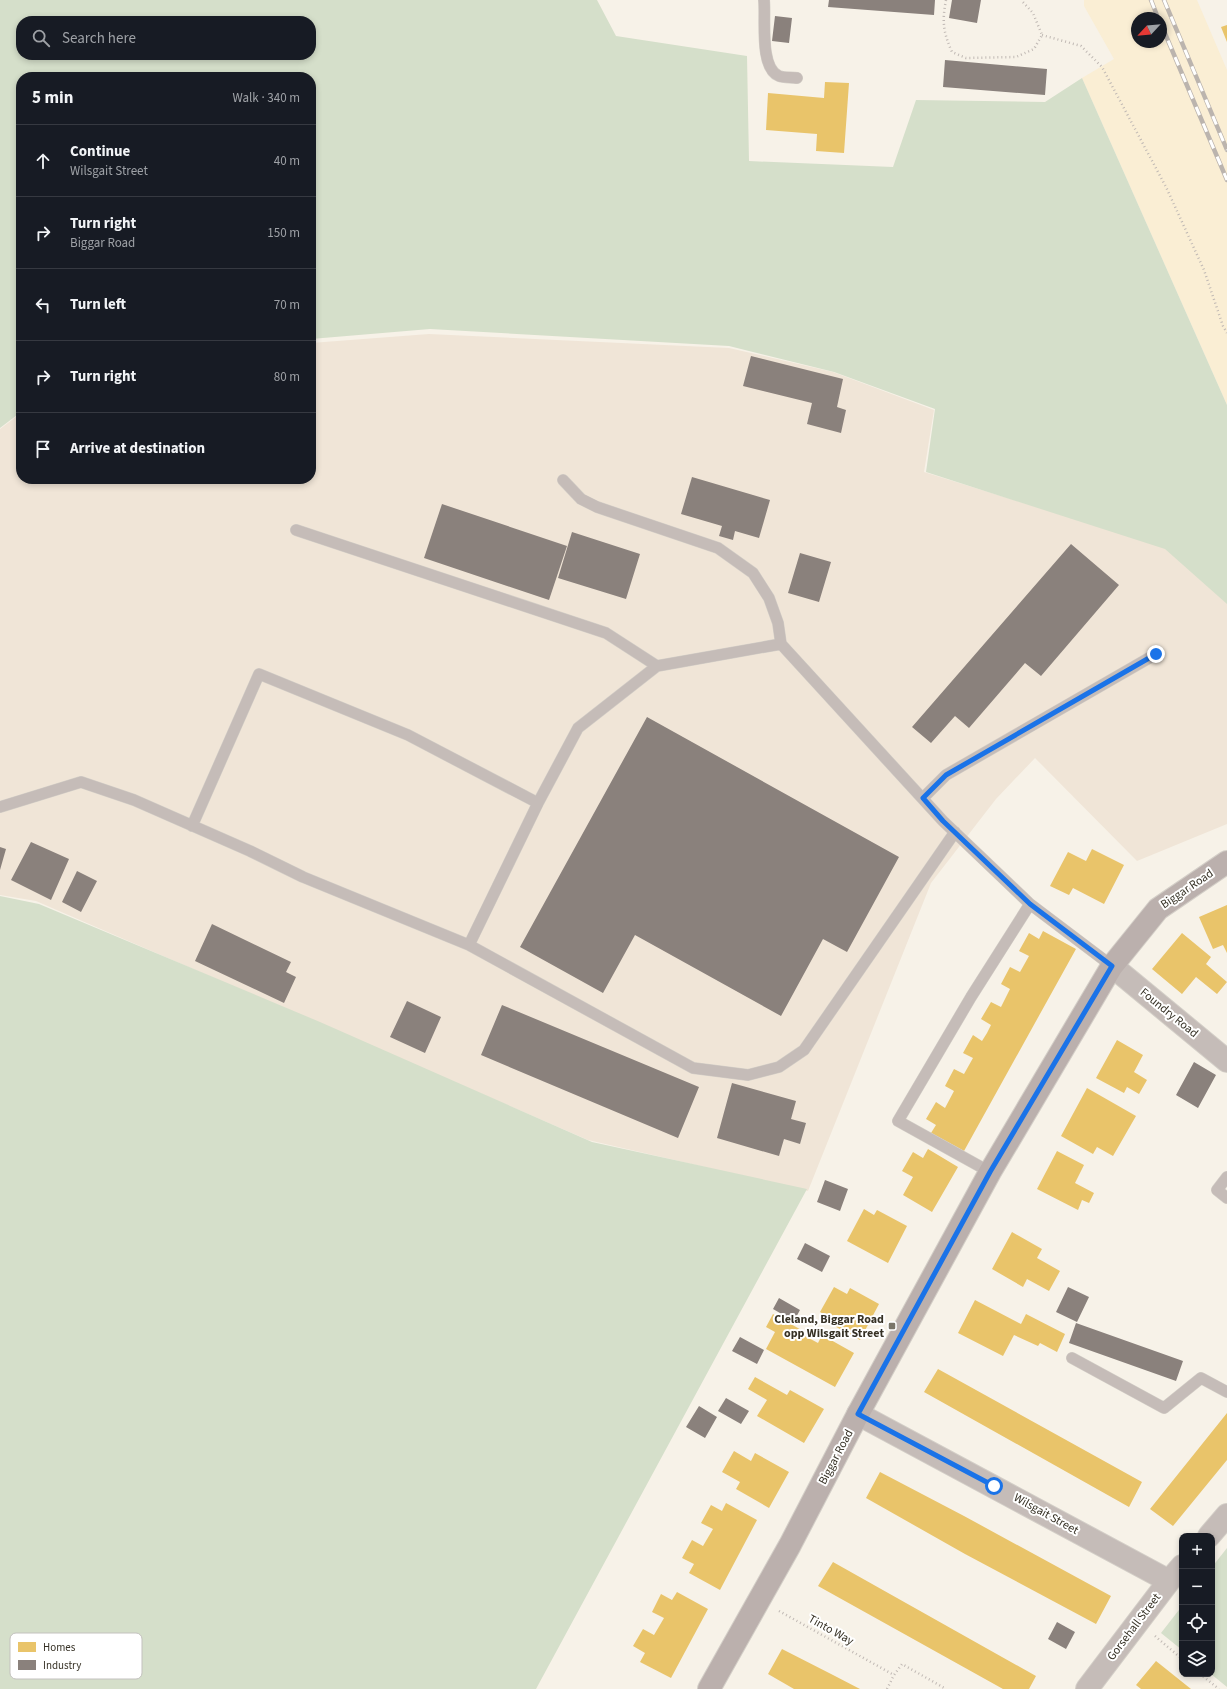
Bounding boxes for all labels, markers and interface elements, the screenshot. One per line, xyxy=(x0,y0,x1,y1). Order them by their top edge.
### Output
north arrow xyxy=(1131,12,1167,48)
search box xyxy=(16,16,316,60)
icon: search xyxy=(30,27,52,49)
text: Search here xyxy=(62,28,136,49)
text: 5 min xyxy=(32,86,73,110)
text: Walk · 340 m xyxy=(232,89,300,107)
text: Continue xyxy=(70,141,130,162)
icon: ahead xyxy=(32,150,54,172)
text: 40 m xyxy=(274,152,300,170)
text: Wilsgait Street xyxy=(70,162,148,180)
text: Turn right xyxy=(70,213,136,234)
icon: right xyxy=(32,222,54,244)
text: 150 m xyxy=(267,224,300,242)
text: Biggar Road xyxy=(70,234,135,252)
icon: left xyxy=(32,294,54,316)
text: Turn left xyxy=(70,294,126,315)
text: 70 m xyxy=(274,296,300,314)
icon: right xyxy=(32,366,54,388)
text: Turn right xyxy=(70,366,136,387)
text: 80 m xyxy=(274,368,300,386)
icon: arrive xyxy=(32,438,54,460)
text: Arrive at destination xyxy=(70,438,205,459)
route end xyxy=(1147,645,1165,663)
street label: Biggar Road xyxy=(1157,865,1217,913)
street label: Foundry Road xyxy=(1136,984,1202,1042)
place label: Cleland, Biggar Road opp Wilsgait Street xyxy=(774,1311,884,1342)
marker: Cleland, Biggar Road opp Wilsgait Street xyxy=(887,1321,897,1331)
street label: Biggar Road xyxy=(814,1426,858,1488)
route start xyxy=(985,1477,1003,1495)
street label: Wilsgait Street xyxy=(1010,1489,1082,1539)
map controls xyxy=(1179,1533,1215,1677)
button: + xyxy=(1179,1533,1215,1569)
button: − xyxy=(1179,1569,1215,1605)
street label: Gorsehall Street xyxy=(1103,1590,1165,1664)
button: locate xyxy=(1179,1605,1215,1641)
street label: Tinto Way xyxy=(805,1611,857,1650)
legend xyxy=(10,1633,142,1679)
text: Homes xyxy=(43,1640,76,1655)
button: layers xyxy=(1179,1641,1215,1677)
text: Industry xyxy=(43,1658,81,1673)

